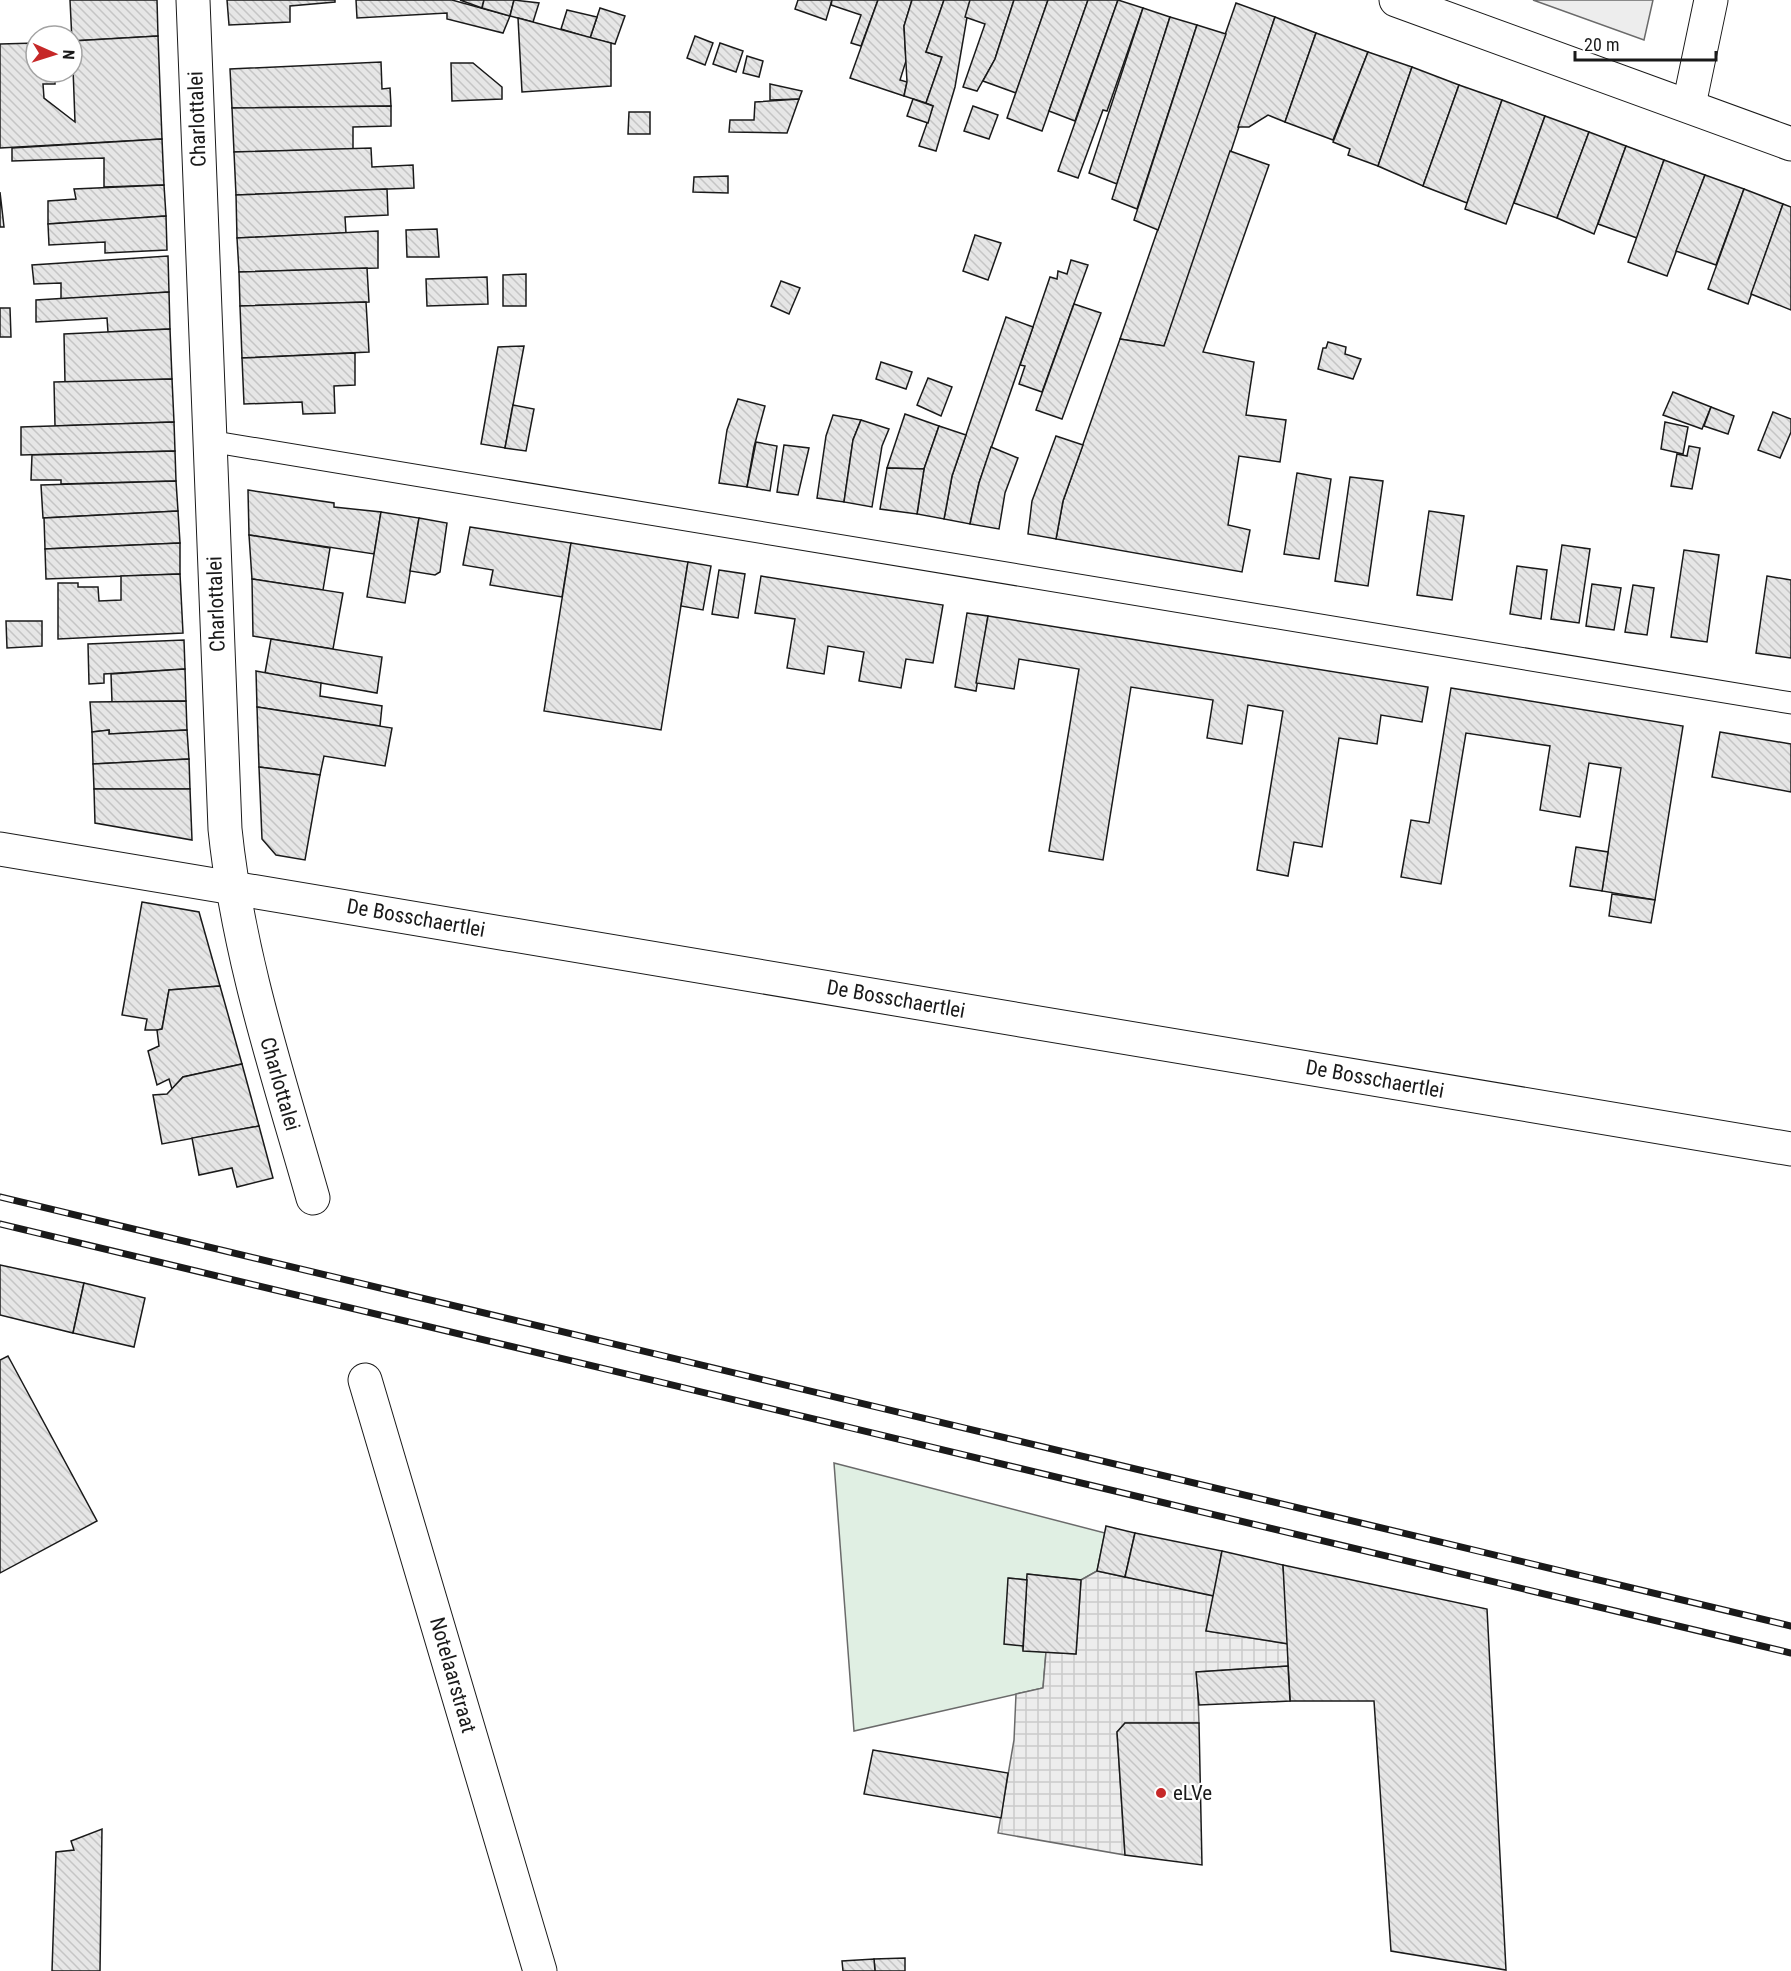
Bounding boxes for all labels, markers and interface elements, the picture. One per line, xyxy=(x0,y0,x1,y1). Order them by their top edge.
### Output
north arrow xyxy=(24,24,84,84)
scale bar xyxy=(1575,24,1716,62)
text: 20 m xyxy=(1584,34,1619,55)
text: N xyxy=(59,49,78,60)
street label: Charlottalei xyxy=(183,71,211,167)
street label: Charlottalei xyxy=(202,556,230,652)
street label: De Bosschaertlei xyxy=(345,894,487,942)
street label: De Bosschaertlei xyxy=(825,975,967,1023)
street label: Charlottalei xyxy=(255,1035,305,1133)
street label: De Bosschaertlei xyxy=(1304,1055,1446,1103)
street label: Notelaarstraat xyxy=(425,1614,481,1736)
place label: eLVe xyxy=(1173,1781,1212,1805)
marker: eLVe xyxy=(1154,1786,1168,1800)

